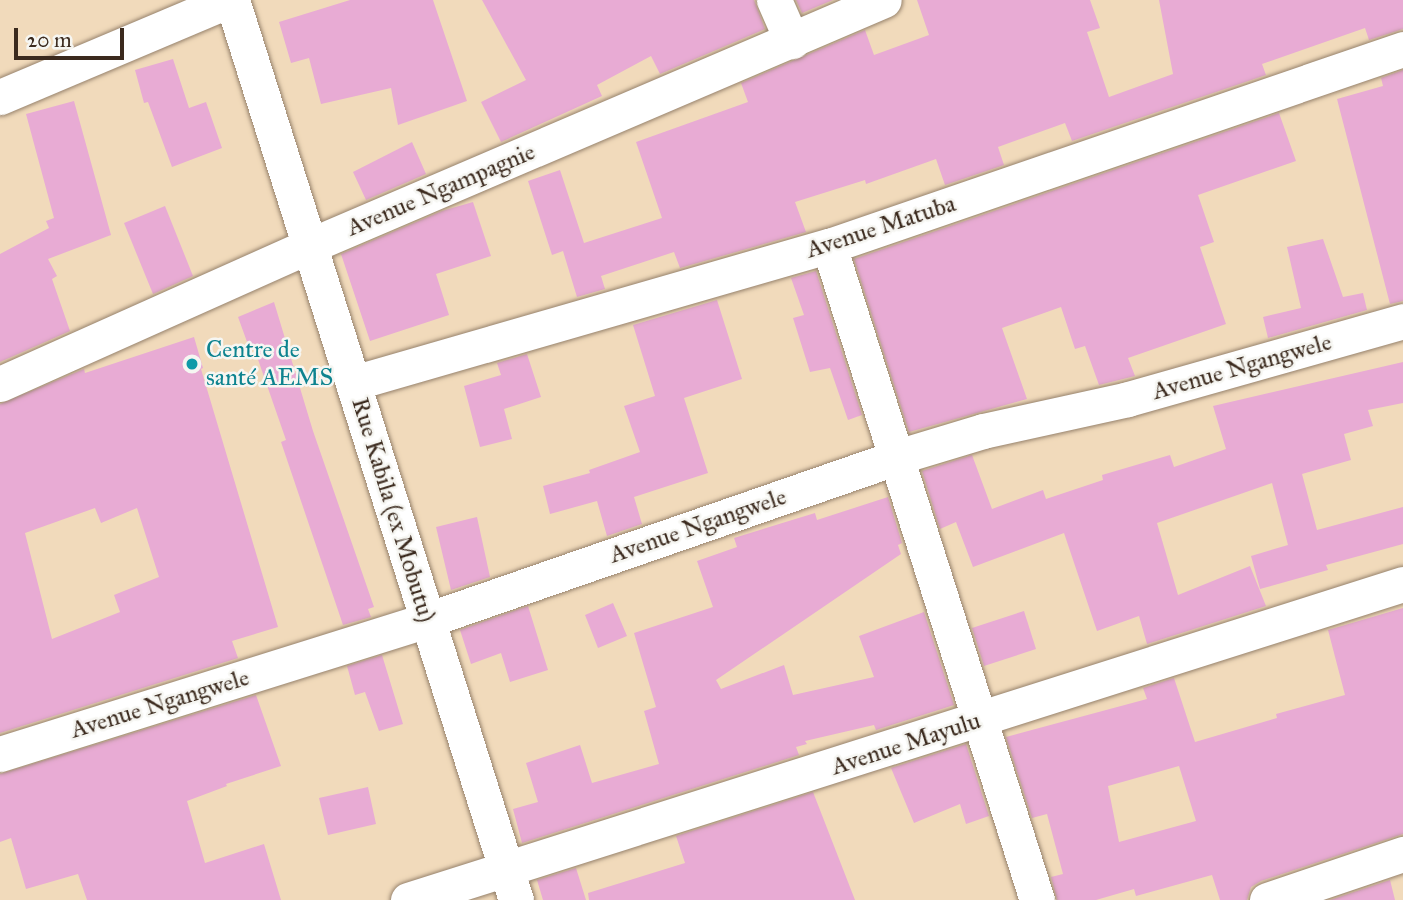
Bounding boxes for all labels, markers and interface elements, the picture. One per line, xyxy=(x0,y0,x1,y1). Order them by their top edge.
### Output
scale bar xyxy=(18,14,128,58)
text: 20 m xyxy=(27,27,72,53)
street label: Avenue Ngampagnie xyxy=(343,137,539,243)
street label: Avenue Matuba xyxy=(803,189,959,265)
street label: Avenue Ngangwele xyxy=(1149,328,1335,406)
place label: Centre de santé AEMS xyxy=(206,336,333,392)
marker: Centre de santé AEMS xyxy=(184,356,200,372)
street label: Rue Kabila (ex Mobutu) xyxy=(345,394,441,626)
street label: Avenue Ngangwele xyxy=(606,482,790,570)
street label: Avenue Ngangwele xyxy=(67,663,253,745)
street label: Avenue Mayulu xyxy=(828,706,984,782)

